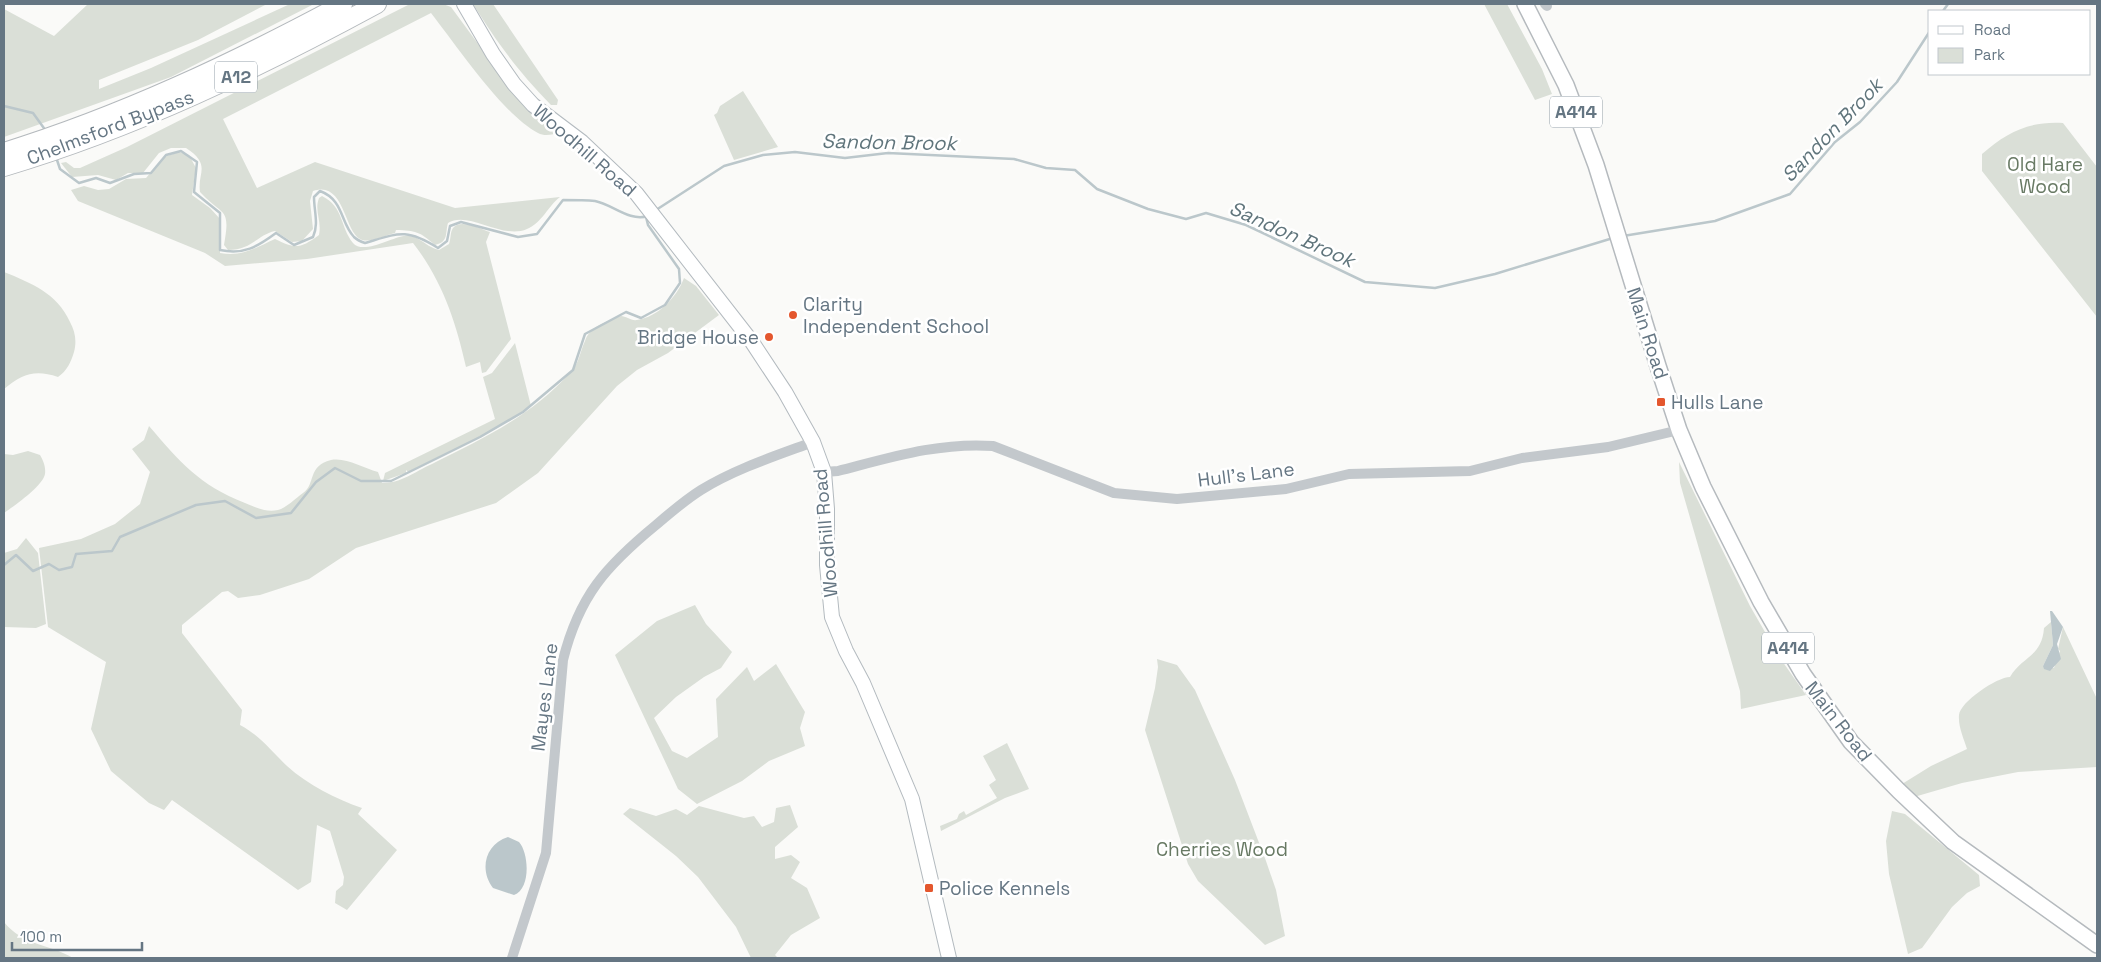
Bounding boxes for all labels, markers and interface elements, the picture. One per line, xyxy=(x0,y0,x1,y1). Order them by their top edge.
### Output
legend xyxy=(1928,10,2091,75)
text: Road xyxy=(1974,20,2011,39)
text: Park xyxy=(1974,45,2005,64)
road number: A12 xyxy=(215,62,257,92)
water label: Sandon Brook xyxy=(1776,71,1890,187)
street label: Chelmsford Bypass xyxy=(23,84,197,171)
road number: A414 xyxy=(1550,96,1602,128)
street label: Woodhill Road xyxy=(528,99,642,202)
water label: Sandon Brook xyxy=(822,128,959,156)
park label: Old Hare Wood xyxy=(2007,152,2083,199)
water label: Sandon Brook xyxy=(1225,195,1361,274)
street label: Main Road xyxy=(1621,284,1674,382)
place label: Clarity Independent School xyxy=(803,292,989,339)
marker: Clarity Independent School xyxy=(787,309,799,321)
place label: Bridge House xyxy=(637,325,759,350)
marker: Bridge House xyxy=(763,331,775,343)
place label: Hulls Lane xyxy=(1671,390,1764,415)
marker: Hulls Lane xyxy=(1655,396,1667,408)
street label: Hull's Lane xyxy=(1196,456,1296,493)
street label: Woodhill Road xyxy=(807,468,844,598)
road number: A414 xyxy=(1762,632,1814,664)
street label: Mayes Lane xyxy=(525,641,564,753)
street label: Main Road xyxy=(1799,676,1878,767)
park label: Cherries Wood xyxy=(1156,837,1288,862)
place label: Police Kennels xyxy=(939,876,1070,901)
marker: Police Kennels xyxy=(923,882,935,894)
scale bar xyxy=(12,920,142,952)
text: 100 m xyxy=(20,927,62,946)

